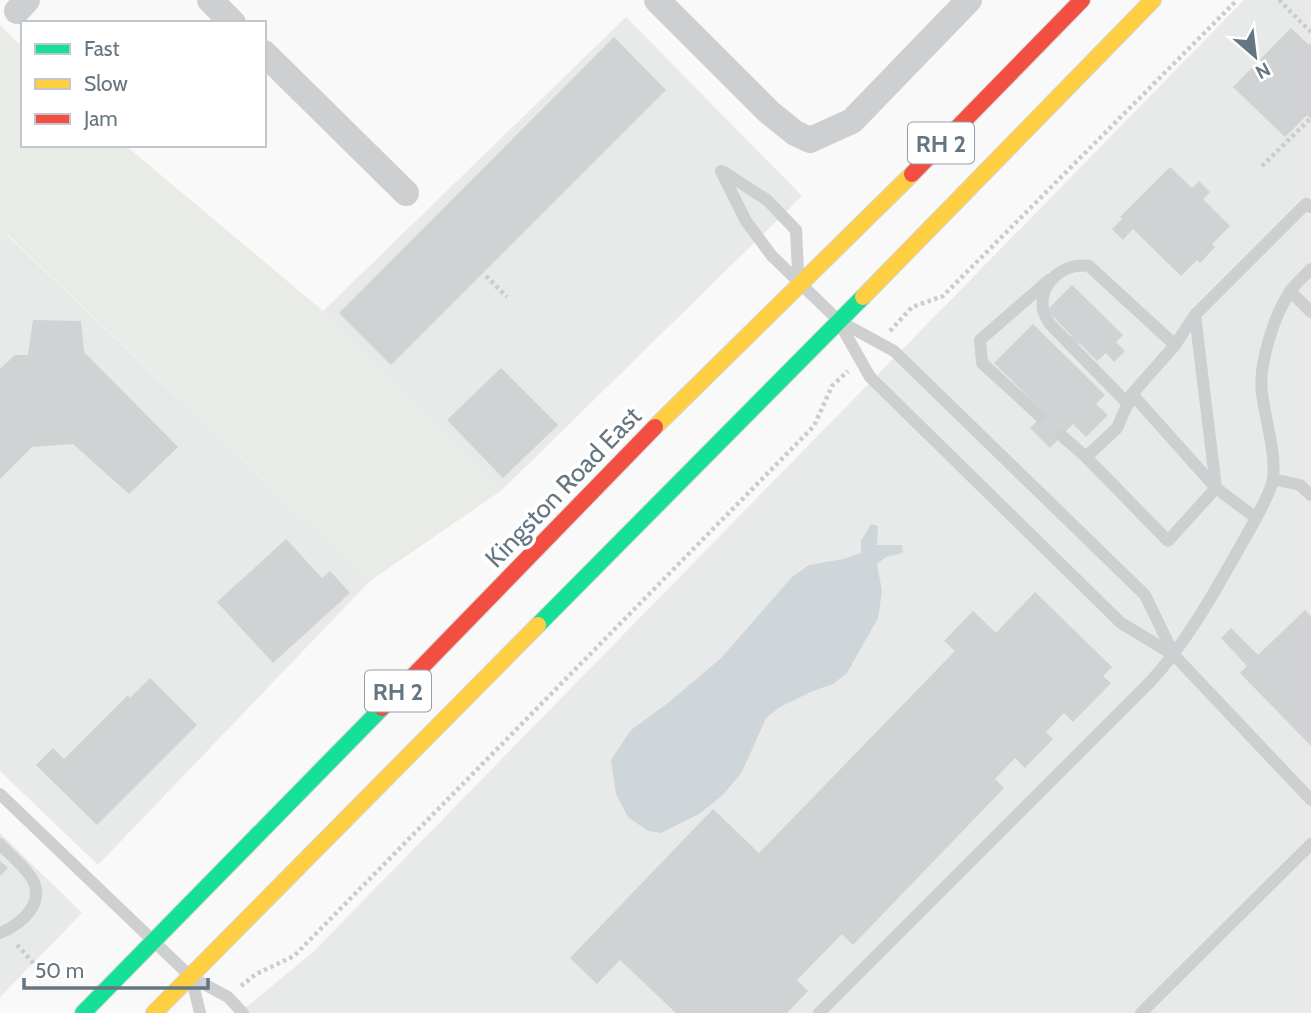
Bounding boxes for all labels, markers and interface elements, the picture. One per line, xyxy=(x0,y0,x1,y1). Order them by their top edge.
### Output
legend xyxy=(21,21,266,147)
north arrow xyxy=(1220,21,1290,91)
text: Fast xyxy=(84,36,120,61)
text: N xyxy=(1251,57,1274,84)
text: Slow xyxy=(84,71,128,96)
text: Jam xyxy=(83,106,118,131)
road number: RH 2 xyxy=(908,122,974,163)
street label: Kingston Road East xyxy=(478,400,648,574)
road number: RH 2 xyxy=(365,670,431,712)
scale bar xyxy=(24,946,208,990)
text: 50 m xyxy=(35,958,84,983)

